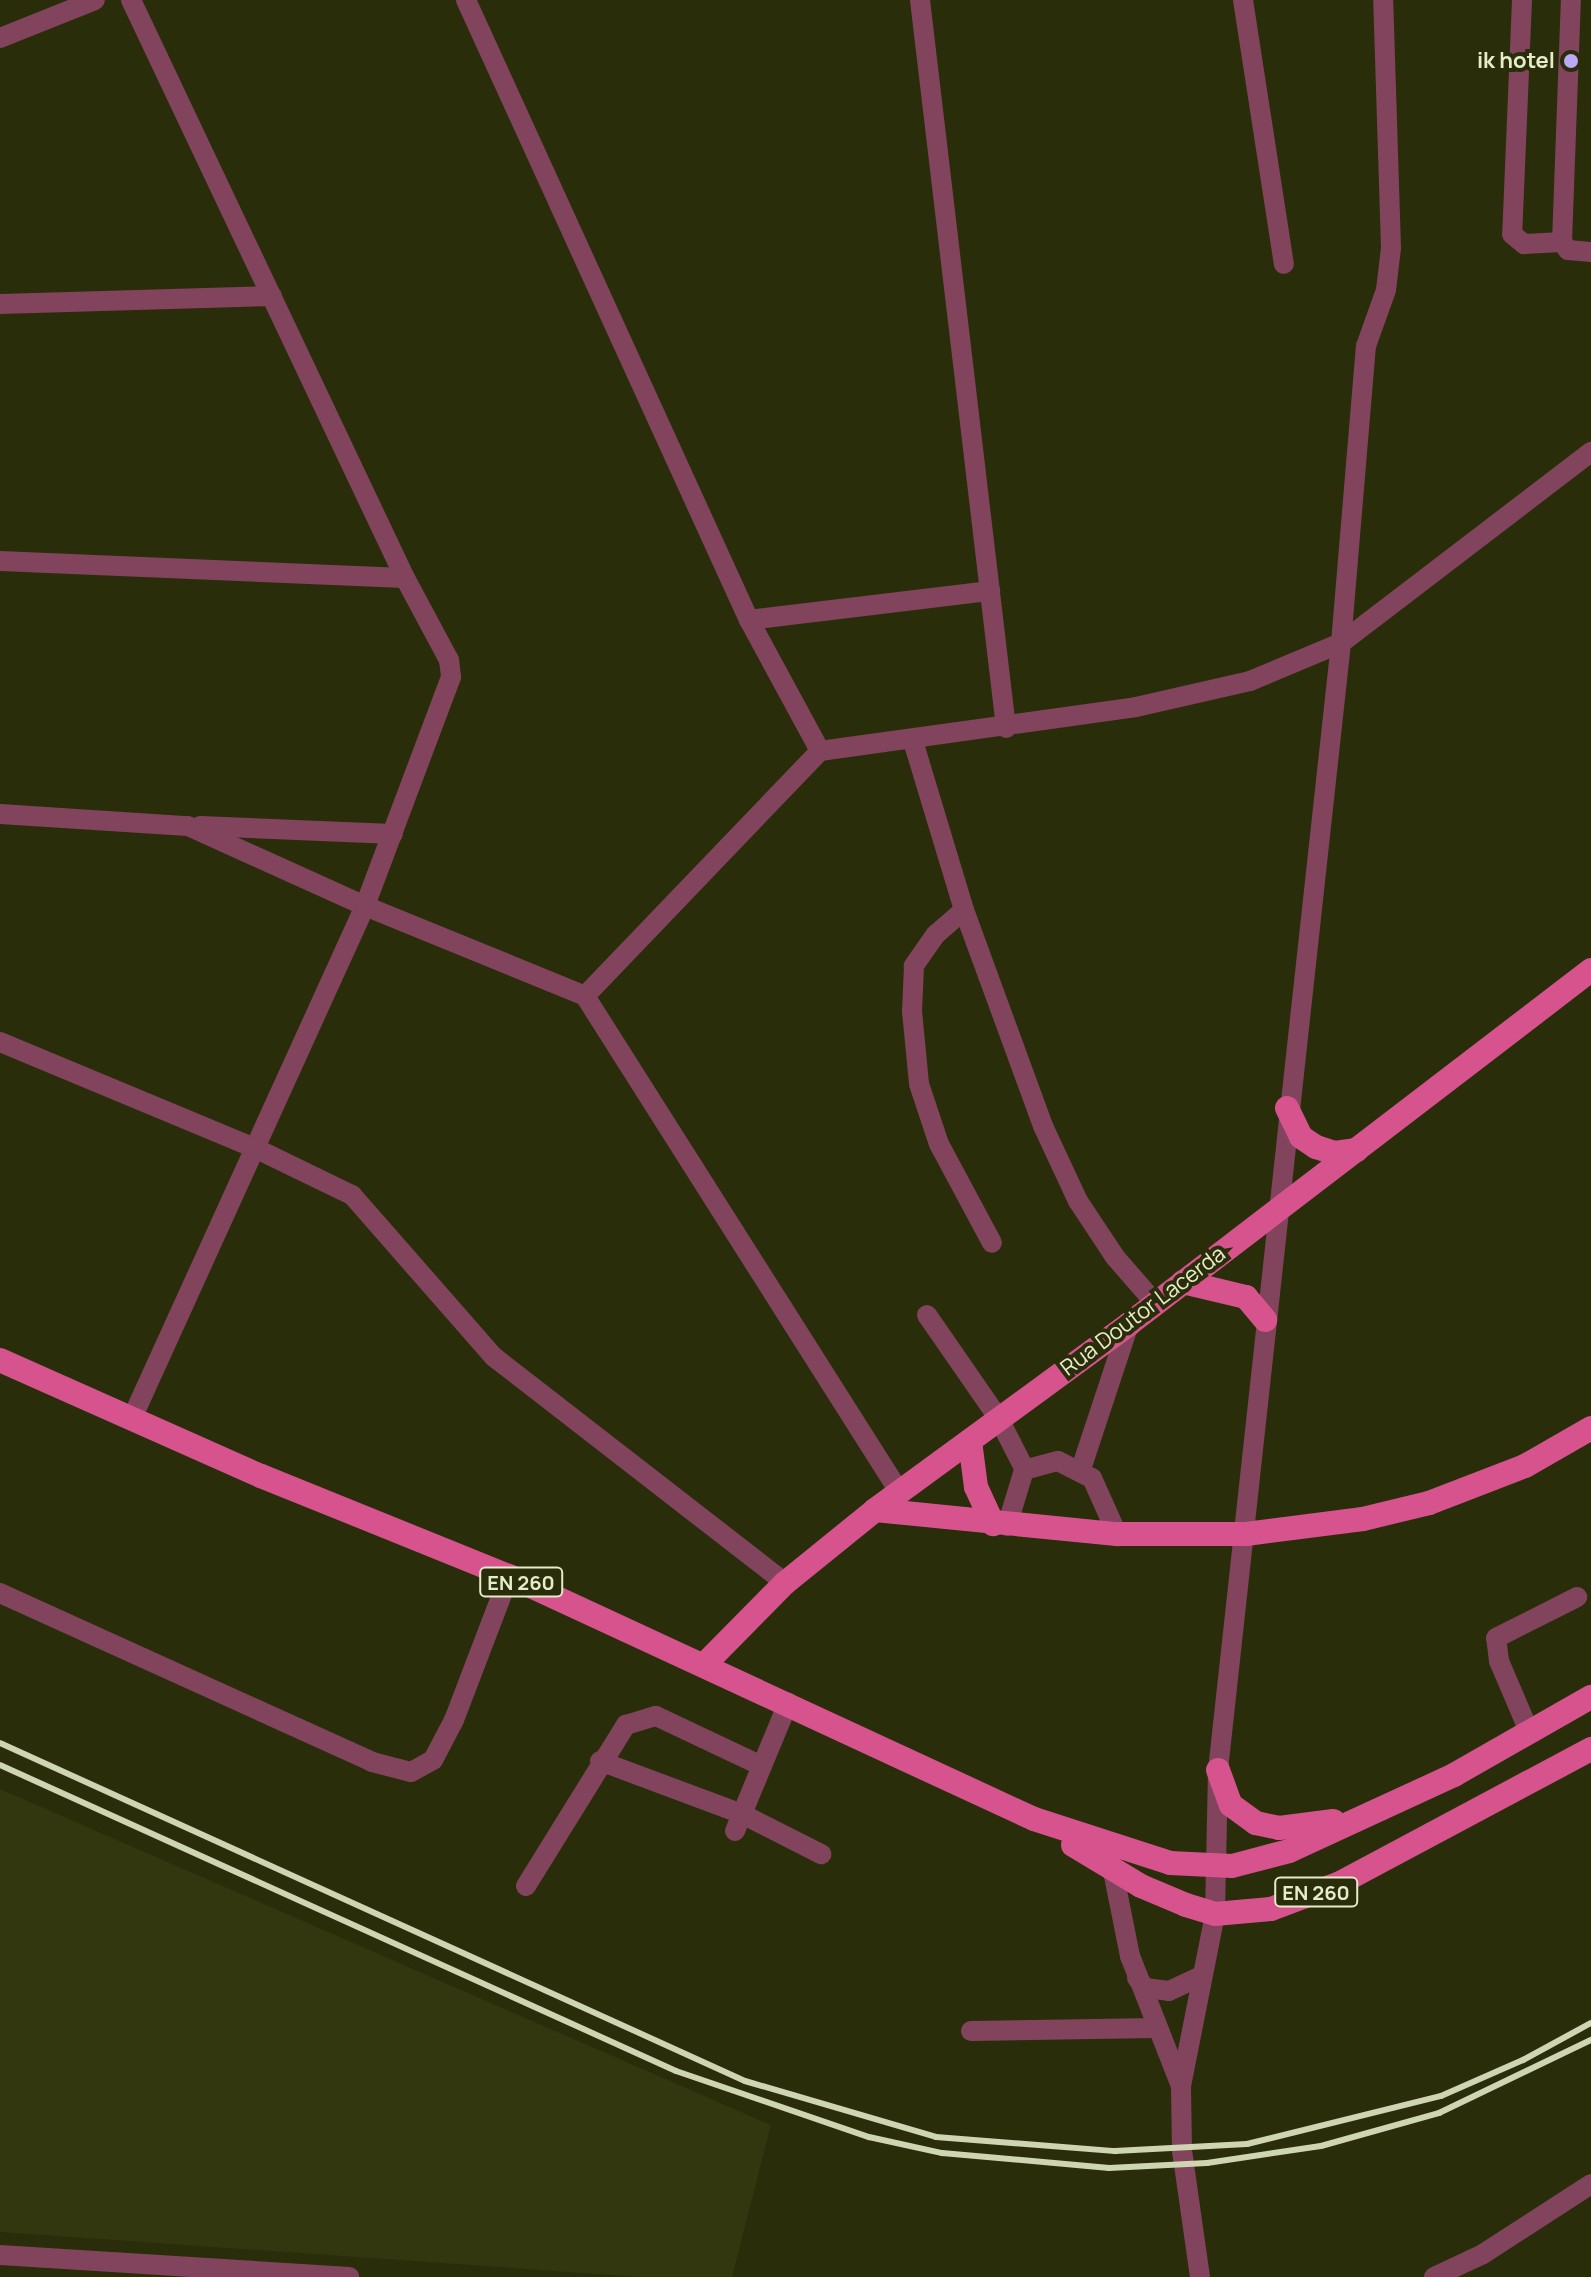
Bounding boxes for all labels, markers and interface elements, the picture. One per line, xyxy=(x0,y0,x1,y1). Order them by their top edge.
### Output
place label: ik hotel xyxy=(1477,48,1555,74)
marker: ik hotel xyxy=(1562,52,1580,70)
street label: Rua Doutor Lacerda xyxy=(1055,1241,1231,1381)
road number: EN 260 xyxy=(479,1566,563,1598)
road number: EN 260 xyxy=(1274,1876,1358,1908)

